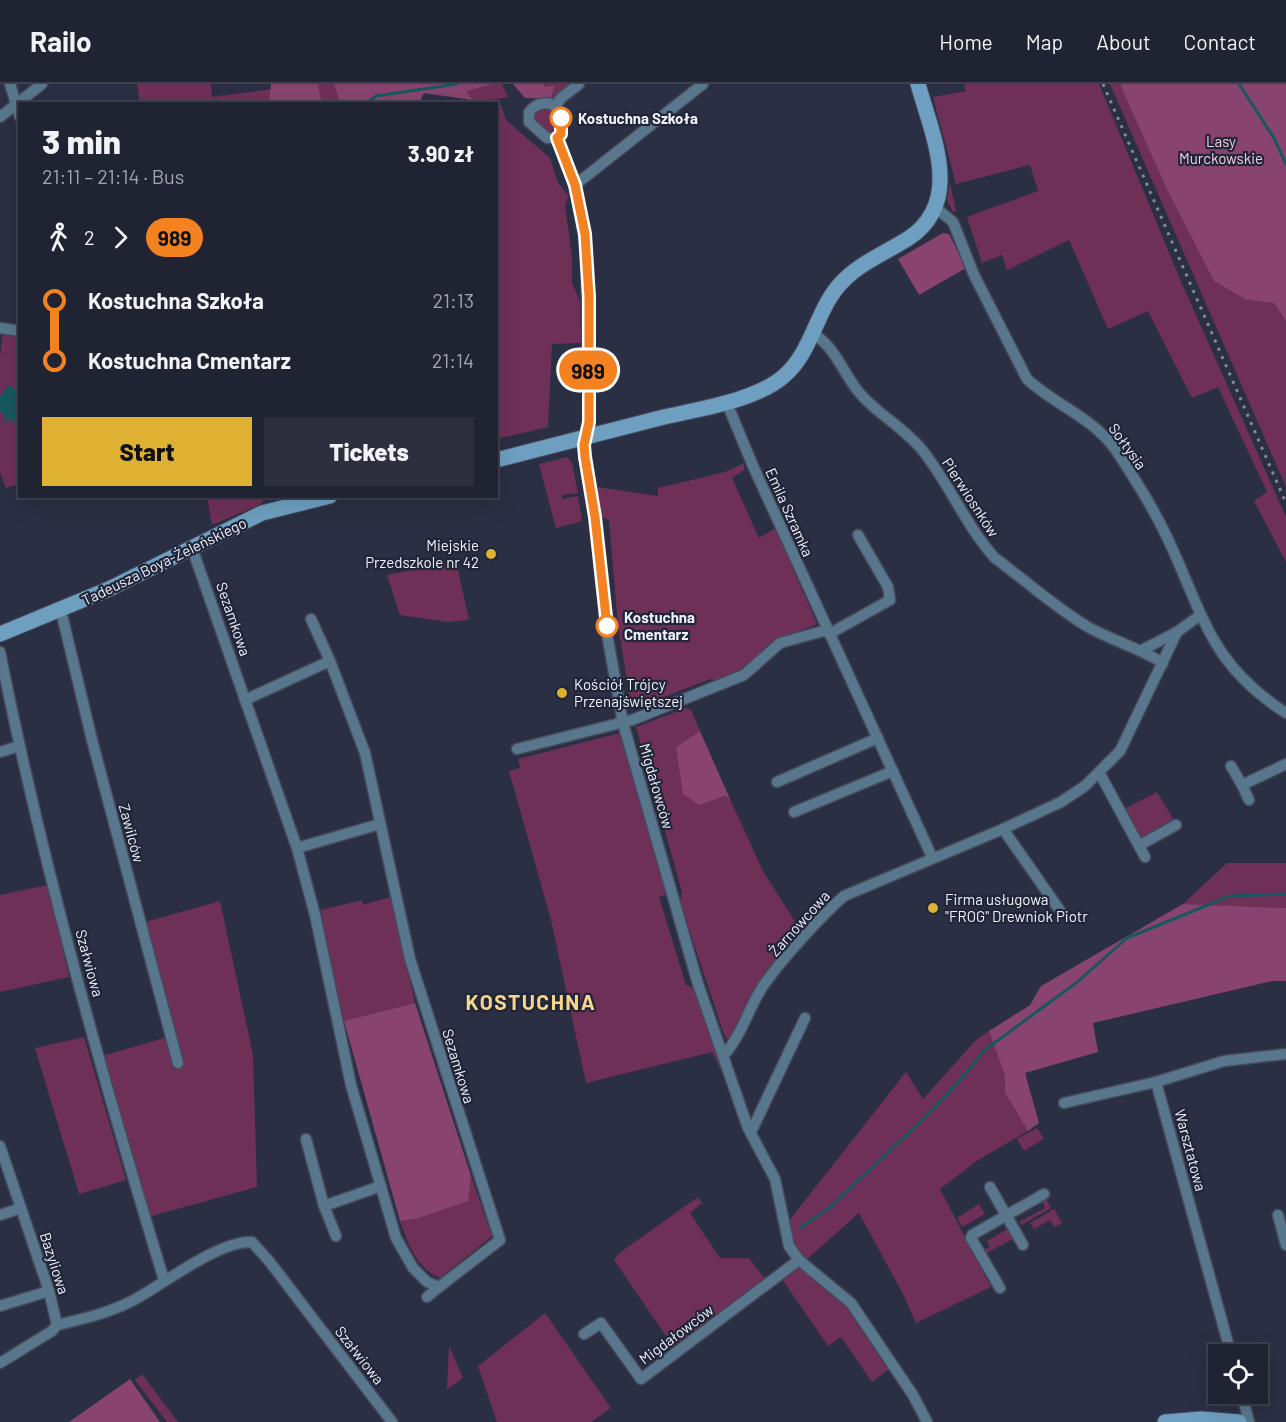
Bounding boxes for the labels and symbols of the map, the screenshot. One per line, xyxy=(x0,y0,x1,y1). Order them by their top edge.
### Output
marker: Kostuchna Szkoła xyxy=(550,107,572,129)
place label: Kostuchna Szkoła xyxy=(578,109,698,127)
park label: Lasy Murckowskie xyxy=(1179,132,1263,167)
line badge: 989 xyxy=(554,350,622,390)
street label: Sołtysia xyxy=(1105,419,1151,473)
street label: Pierwiosnków xyxy=(939,454,1003,540)
street label: Emila Szramka xyxy=(762,465,818,559)
street label: Tadeusza Boya-Żeleńskiego xyxy=(79,513,249,609)
place label: Miejskie Przedszkole nr 42 xyxy=(365,536,479,571)
marker: Miejskie Przedszkole nr 42 xyxy=(484,547,498,561)
street label: Sezamkowa xyxy=(213,580,255,658)
place label: Kostuchna Cmentarz xyxy=(624,608,695,643)
marker: Kostuchna Cmentarz xyxy=(596,615,618,637)
place label: Kościół Trójcy Przenajświętszej xyxy=(574,675,683,710)
marker: Kościół Trójcy Przenajświętszej xyxy=(555,686,569,700)
street label: Migdałowców xyxy=(636,741,678,831)
street label: Zawilców xyxy=(116,802,149,865)
street label: Żarnowcowa xyxy=(765,887,833,959)
place label: Firma usługowa "FROG" Drewniok Piotr xyxy=(945,890,1088,925)
marker: Firma usługowa "FROG" Drewniok Piotr xyxy=(926,901,940,915)
street label: Szałwiowa xyxy=(72,927,108,999)
district label: KOSTUCHNA xyxy=(466,989,596,1014)
street label: Sezamkowa xyxy=(439,1027,479,1105)
street label: Warsztatowa xyxy=(1171,1107,1211,1193)
street label: Bazyliowa xyxy=(37,1230,73,1296)
street label: Migdałowców xyxy=(635,1300,717,1368)
street label: Szałwiowa xyxy=(332,1322,388,1388)

